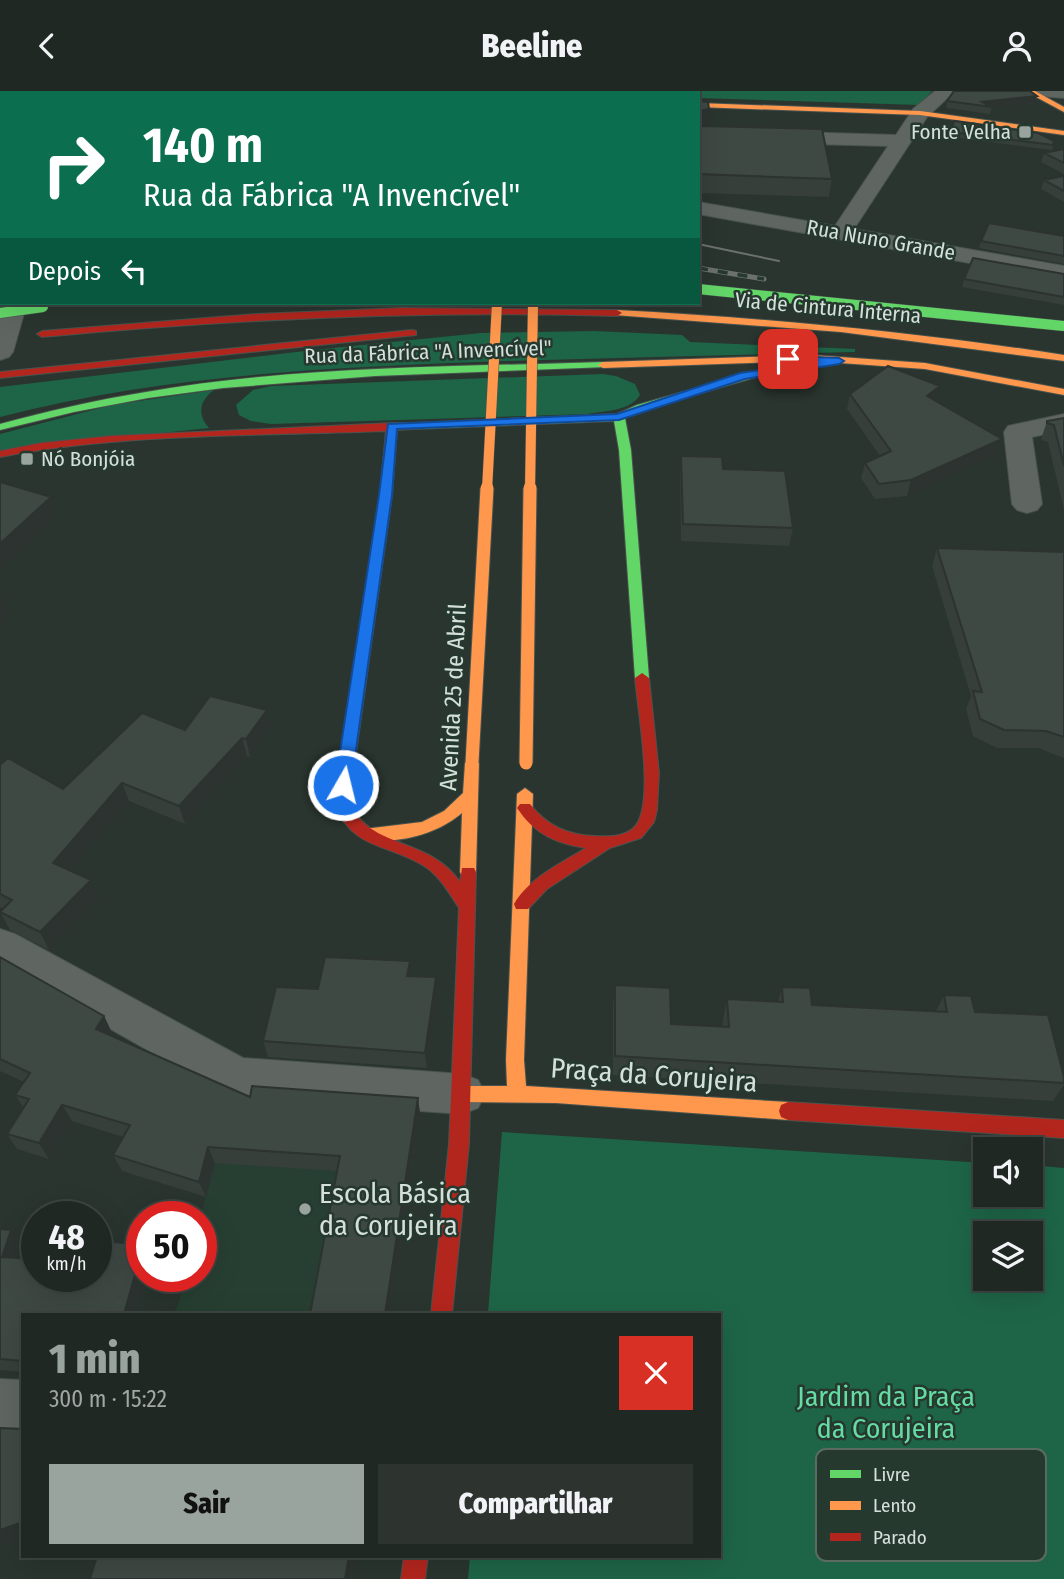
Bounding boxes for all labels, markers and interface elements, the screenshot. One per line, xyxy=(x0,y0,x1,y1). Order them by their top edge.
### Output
icon: back xyxy=(28,27,66,65)
text: Beeline xyxy=(482,27,582,65)
icon: person xyxy=(998,27,1036,65)
text: 140 m xyxy=(143,116,263,175)
icon: right xyxy=(28,119,119,210)
place label: Fonte Velha xyxy=(911,119,1011,145)
marker: Fonte Velha xyxy=(1017,124,1033,140)
text: Rua da Fábrica "A Invencível" xyxy=(143,176,520,214)
street label: Rua Nuno Grande xyxy=(805,214,957,266)
icon: left xyxy=(115,252,153,290)
text: Depois xyxy=(28,256,101,287)
street label: Via de Cintura Interna xyxy=(734,287,922,329)
pin xyxy=(758,329,818,389)
street label: Rua da Fábrica "A Invencível" xyxy=(304,335,552,369)
icon: arrive xyxy=(769,340,807,378)
place label: Nó Bonjóia xyxy=(41,446,135,472)
marker: Nó Bonjóia xyxy=(19,451,35,467)
street label: Avenida 25 de Abril xyxy=(434,603,472,791)
position arrow xyxy=(306,748,380,822)
street label: Praça da Corujeira xyxy=(549,1051,759,1099)
map controls xyxy=(973,1137,1043,1291)
button: sound xyxy=(973,1137,1043,1207)
place label: Escola Básica da Corujeira xyxy=(319,1177,471,1242)
speed limit sign: 50 xyxy=(126,1201,217,1292)
marker: Escola Básica da Corujeira xyxy=(297,1201,313,1217)
text: 48 xyxy=(48,1216,85,1258)
button: layers xyxy=(973,1221,1043,1291)
text: km/h xyxy=(46,1253,87,1275)
text: 1 min xyxy=(49,1334,140,1384)
button: close xyxy=(619,1336,693,1410)
park label: Jardim da Praça da Corujeira xyxy=(797,1380,975,1445)
text: 300 m · 15:22 xyxy=(49,1385,167,1413)
legend xyxy=(816,1449,1046,1561)
text: Livre xyxy=(873,1463,910,1486)
button: Sair xyxy=(49,1464,364,1544)
button: Compartilhar xyxy=(378,1464,693,1544)
text: Lento xyxy=(873,1494,916,1517)
text: Parado xyxy=(873,1526,927,1549)

